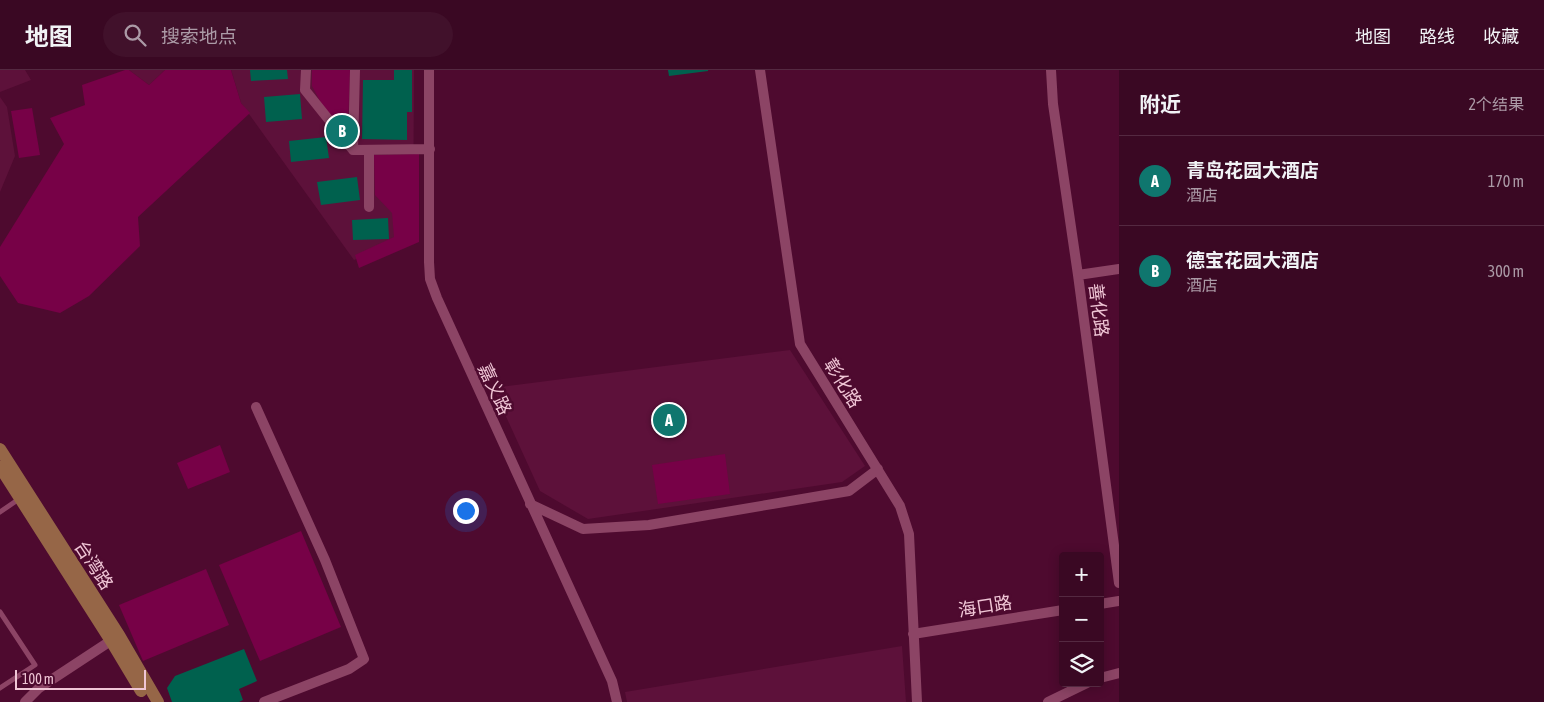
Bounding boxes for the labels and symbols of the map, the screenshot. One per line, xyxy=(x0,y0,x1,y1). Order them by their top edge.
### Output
pin: B xyxy=(326,112,358,150)
street label: 善化路 xyxy=(1085,282,1113,338)
street label: 彰化路 xyxy=(820,355,866,411)
street label: 嘉义路 xyxy=(474,360,516,418)
pin: A xyxy=(653,401,685,439)
your location xyxy=(453,498,479,524)
street label: 台湾路 xyxy=(70,537,118,593)
street label: 海口路 xyxy=(957,591,1013,621)
scale bar xyxy=(15,667,146,690)

